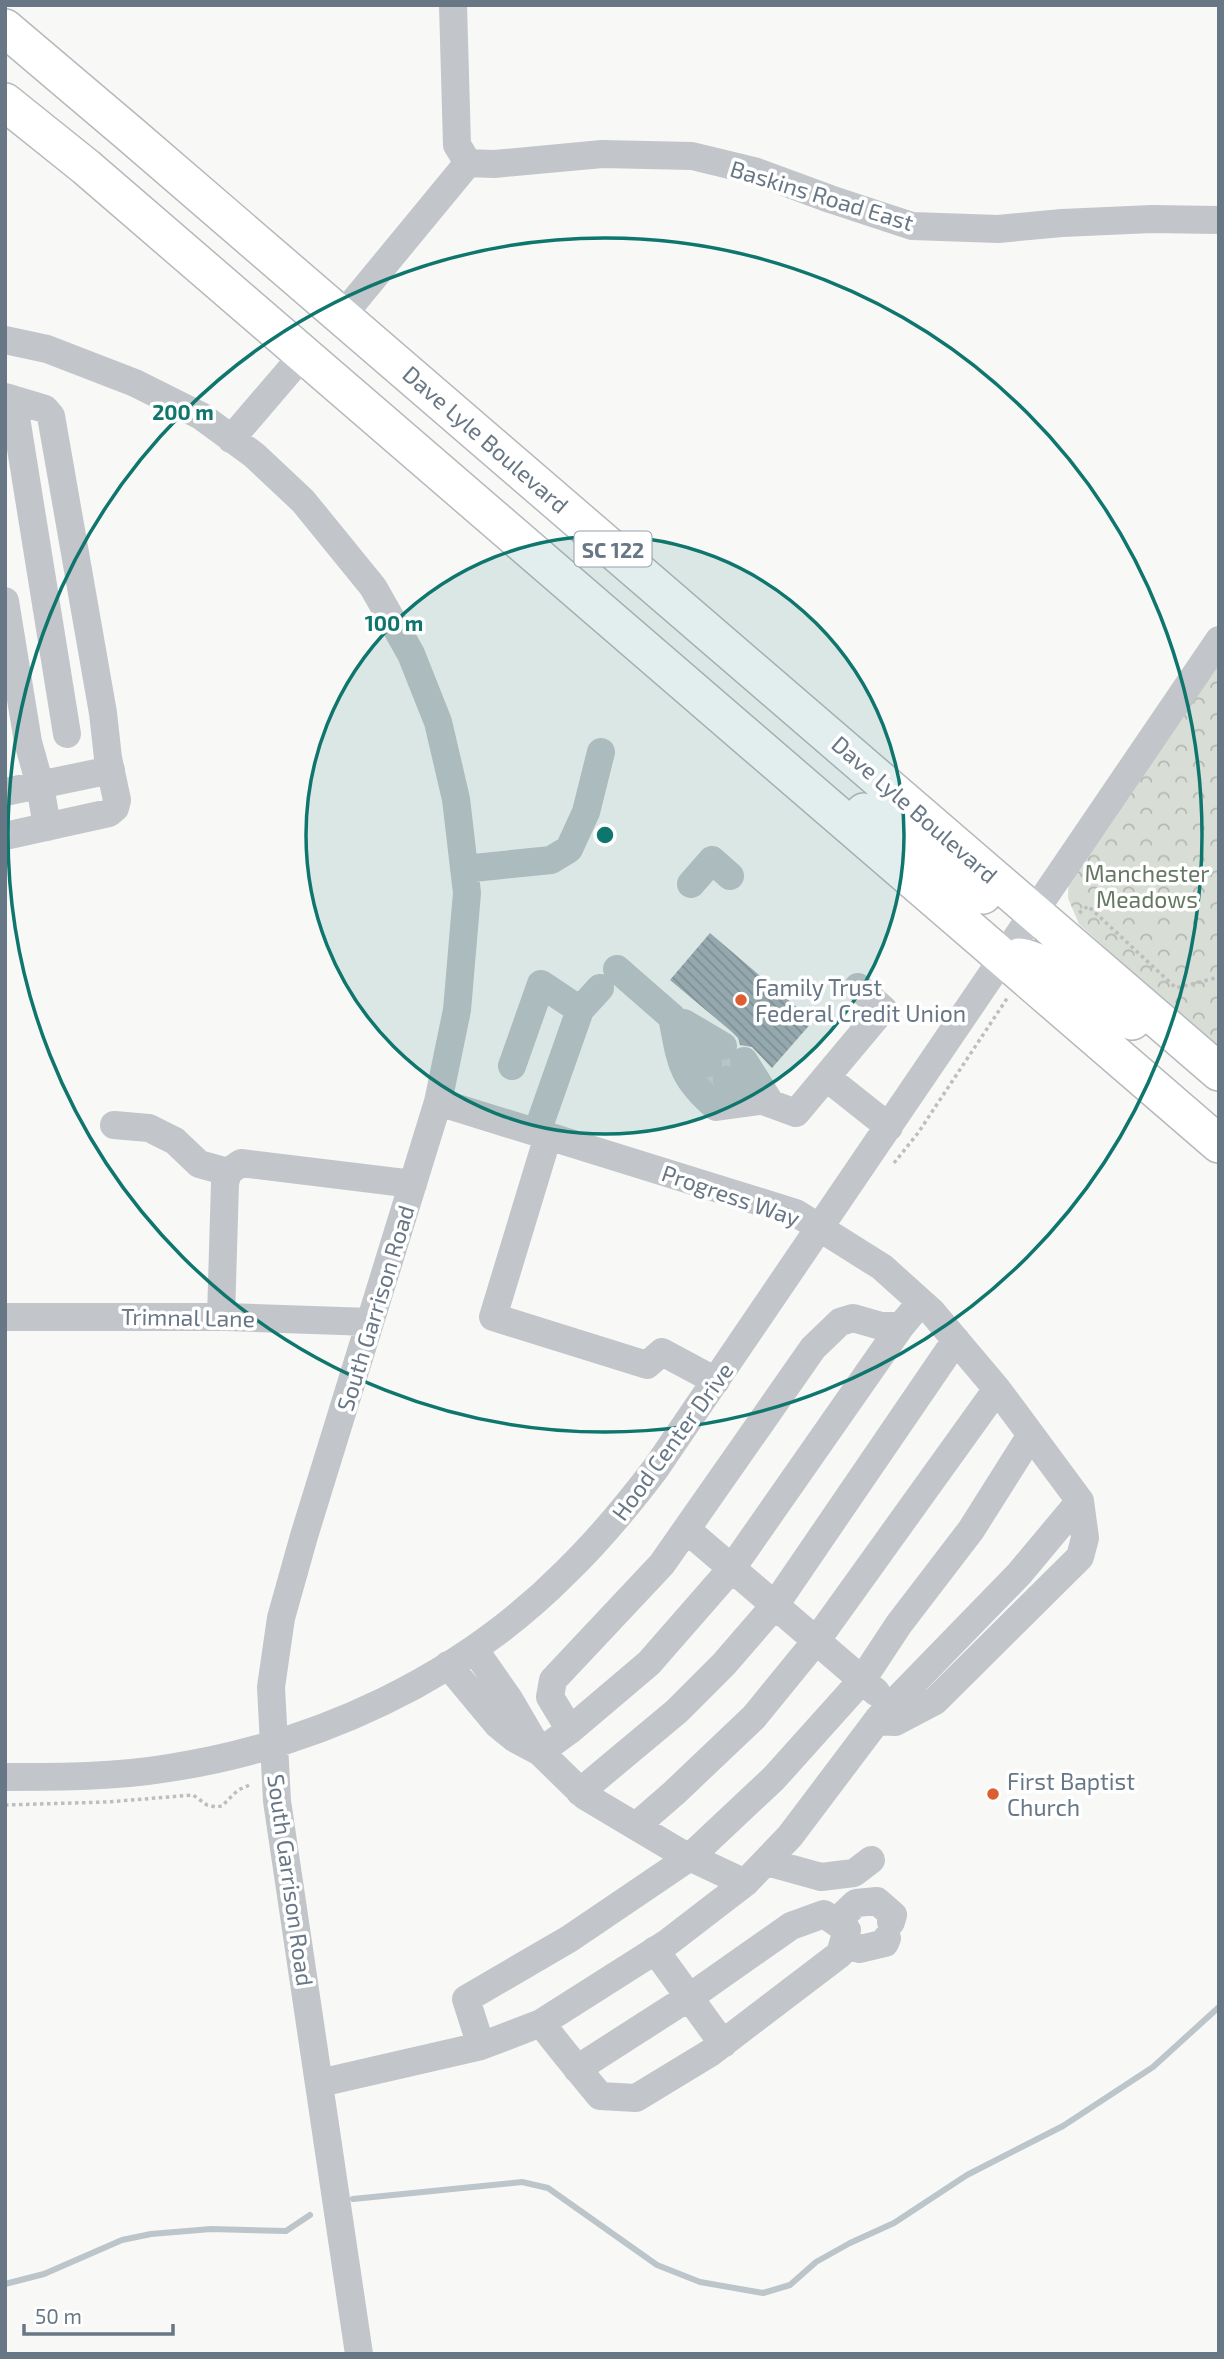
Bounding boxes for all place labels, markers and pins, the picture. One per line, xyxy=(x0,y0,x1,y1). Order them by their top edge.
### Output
centre of rings xyxy=(593,823,617,847)
place label: Family Trust Federal Credit Union xyxy=(755,973,966,1027)
marker: Family Trust Federal Credit Union xyxy=(733,992,749,1008)
place label: First Baptist Church xyxy=(1007,1767,1135,1821)
marker: First Baptist Church xyxy=(985,1786,1001,1802)

